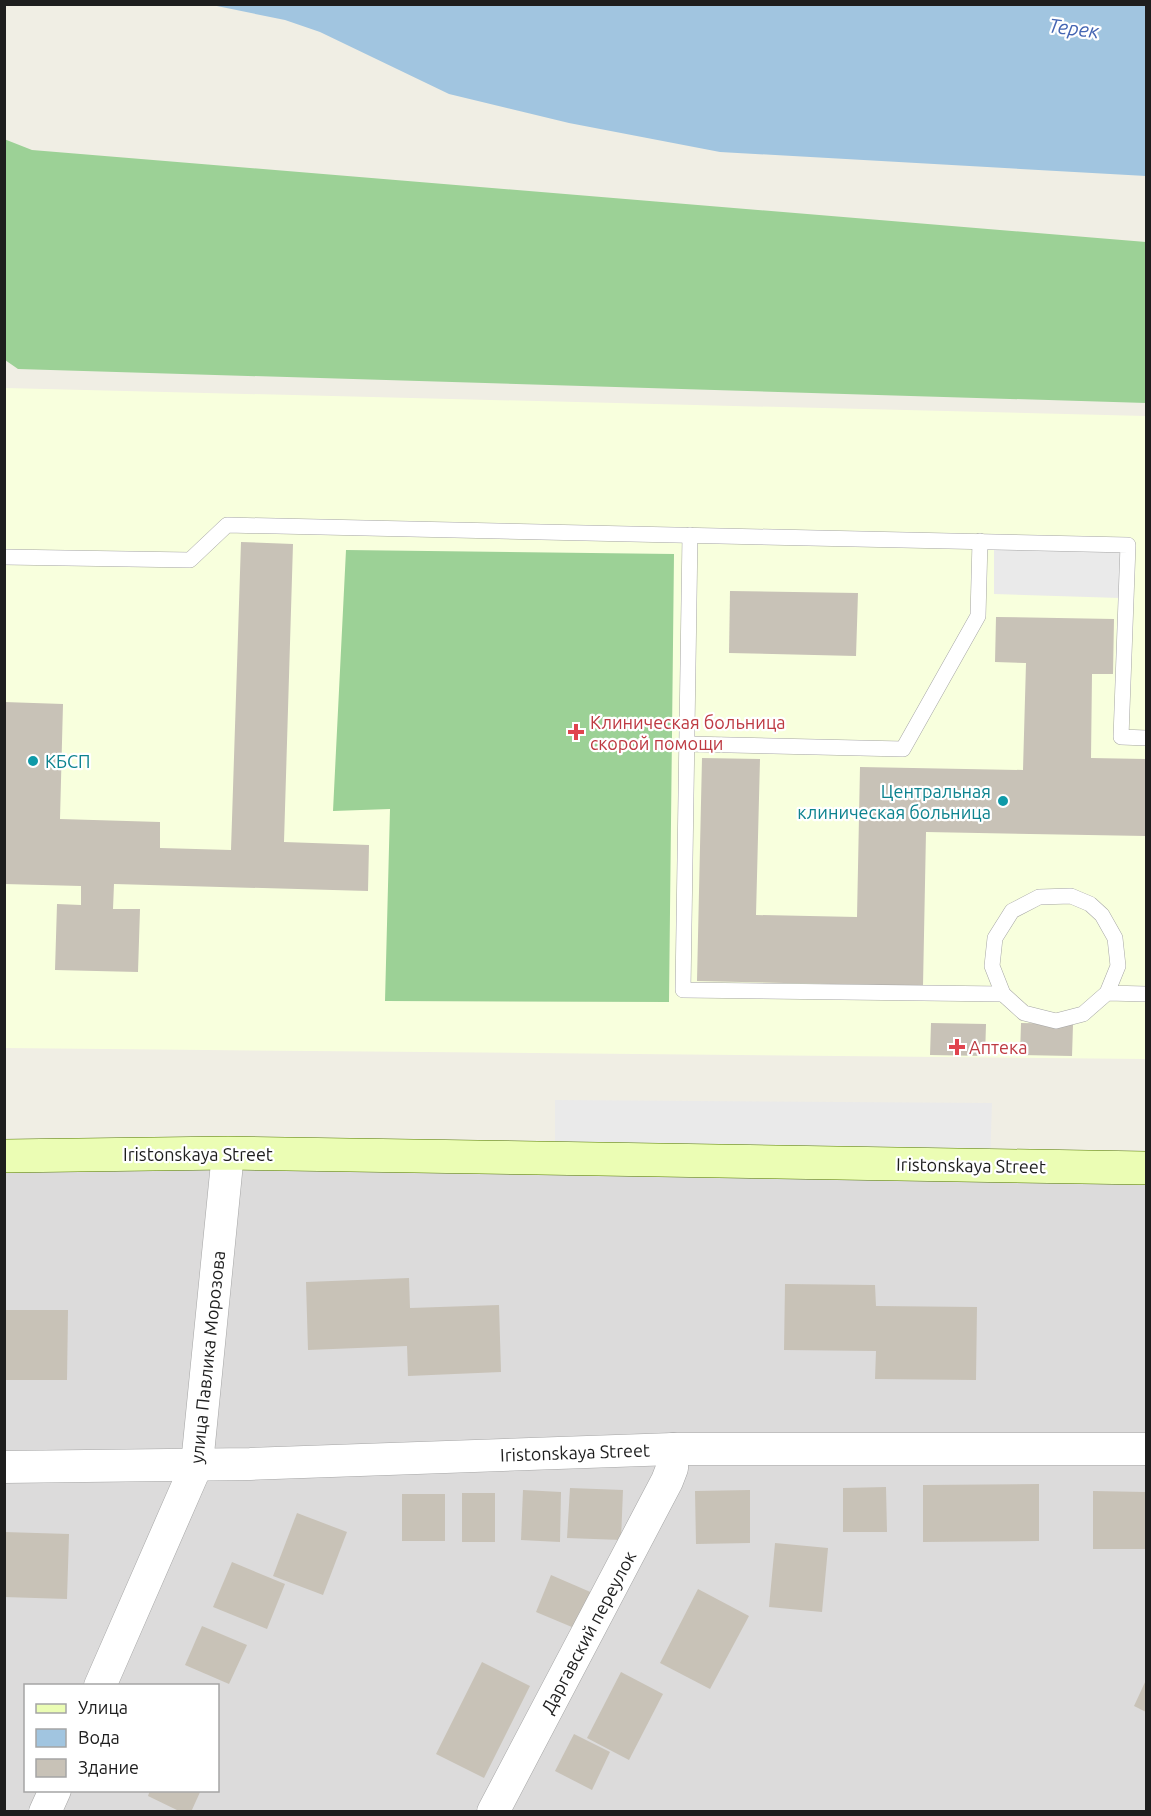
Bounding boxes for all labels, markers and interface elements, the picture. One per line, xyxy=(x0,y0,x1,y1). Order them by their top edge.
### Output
water label: Терек xyxy=(1047,13,1101,43)
place label: Клиническая больница скорой помощи xyxy=(590,712,786,753)
marker: Клиническая больница скорой помощи xyxy=(567,723,585,741)
place label: КБСП xyxy=(45,751,91,771)
marker: КБСП xyxy=(26,754,40,768)
place label: Центральная клиническая больница xyxy=(797,781,991,822)
marker: Центральная клиническая больница xyxy=(996,794,1010,808)
place label: Аптека xyxy=(969,1037,1027,1057)
marker: Аптека xyxy=(950,1040,964,1054)
street label: Iristonskaya Street xyxy=(123,1144,273,1164)
street label: Iristonskaya Street xyxy=(896,1154,1046,1176)
street label: улица Павлика Морозова xyxy=(186,1249,228,1465)
street label: Iristonskaya Street xyxy=(500,1439,650,1465)
street label: Даргавский переулок xyxy=(537,1547,639,1717)
legend xyxy=(24,1684,219,1792)
text: Улица xyxy=(78,1697,128,1717)
text: Вода xyxy=(78,1727,120,1747)
text: Здание xyxy=(78,1757,139,1777)

